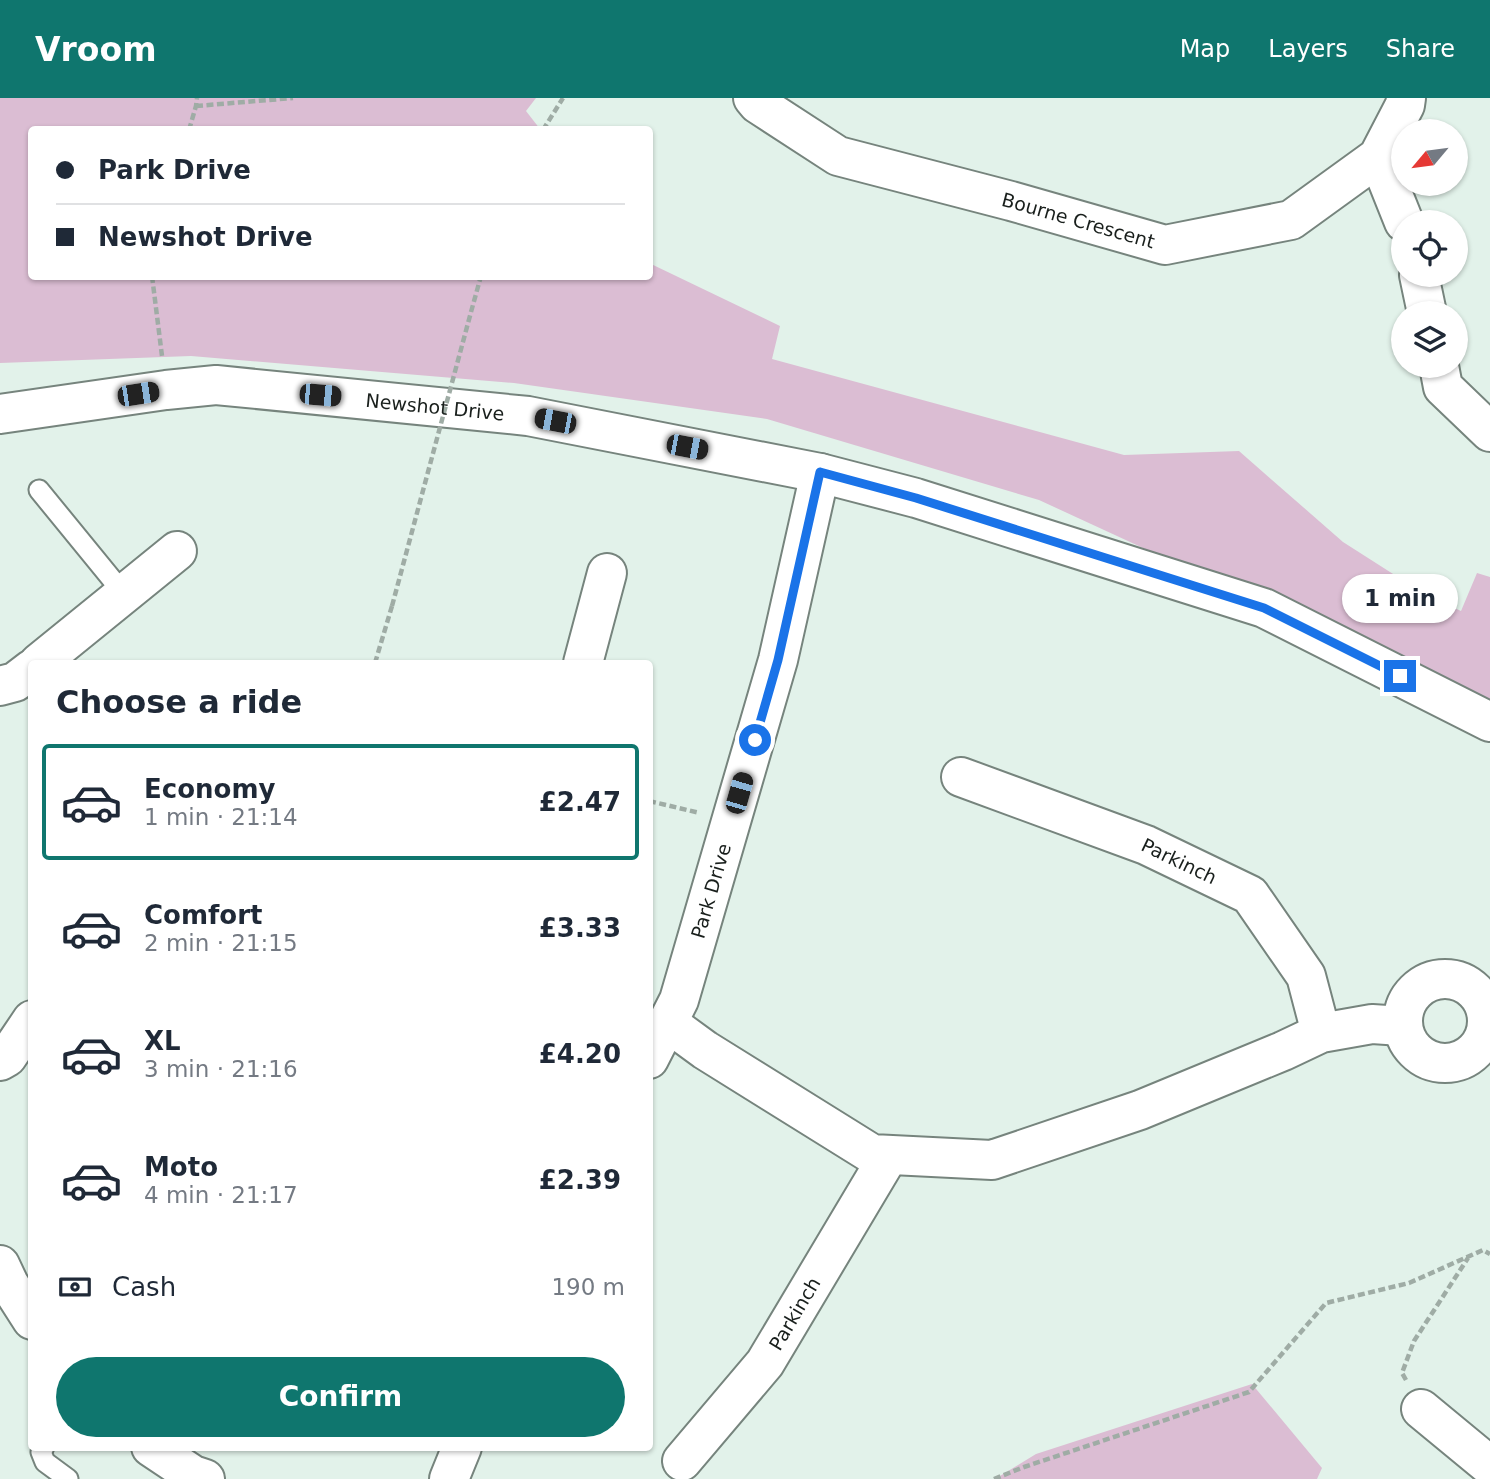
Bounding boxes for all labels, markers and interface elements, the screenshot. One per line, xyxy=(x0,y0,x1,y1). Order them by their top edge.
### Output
text: Vroom xyxy=(35,30,157,69)
text: Map xyxy=(1180,35,1230,63)
text: Layers xyxy=(1268,35,1348,63)
text: Share xyxy=(1386,35,1455,63)
north arrow xyxy=(1391,119,1468,196)
map controls xyxy=(1391,119,1468,378)
text: Park Drive xyxy=(98,155,251,185)
street label: Bourne Crescent xyxy=(1000,188,1157,253)
button: locate xyxy=(1391,210,1468,287)
text: Newshot Drive xyxy=(98,222,313,252)
button: layers xyxy=(1391,301,1468,378)
car xyxy=(116,380,161,408)
car xyxy=(299,383,342,407)
street label: Newshot Drive xyxy=(365,389,505,425)
car xyxy=(533,407,578,435)
car xyxy=(665,433,710,461)
callout: 1 min xyxy=(1342,574,1458,624)
text: 1 min xyxy=(1364,585,1436,611)
route end xyxy=(1384,660,1416,692)
text: Choose a ride xyxy=(56,683,302,721)
route start xyxy=(739,724,771,756)
car xyxy=(724,770,755,816)
icon: car xyxy=(60,771,123,834)
text: Economy xyxy=(144,774,275,804)
text: £2.47 xyxy=(539,787,621,817)
text: 1 min · 21:14 xyxy=(144,804,298,830)
street label: Parkinch xyxy=(1138,834,1220,888)
street label: Park Drive xyxy=(687,841,735,941)
icon: car xyxy=(60,897,123,960)
text: Comfort xyxy=(144,900,262,930)
text: £3.33 xyxy=(539,913,621,943)
text: 2 min · 21:15 xyxy=(144,930,298,956)
icon: car xyxy=(60,1023,123,1086)
text: XL xyxy=(144,1026,181,1056)
text: £4.20 xyxy=(539,1039,621,1069)
text: 3 min · 21:16 xyxy=(144,1056,298,1082)
icon: car xyxy=(60,1149,123,1212)
text: Moto xyxy=(144,1152,218,1182)
text: £2.39 xyxy=(539,1165,621,1195)
text: 4 min · 21:17 xyxy=(144,1182,298,1208)
icon: cash xyxy=(56,1268,94,1306)
text: Cash xyxy=(112,1272,176,1302)
street label: Parkinch xyxy=(764,1273,825,1354)
text: 190 m xyxy=(551,1274,625,1300)
button: Confirm xyxy=(56,1357,625,1437)

